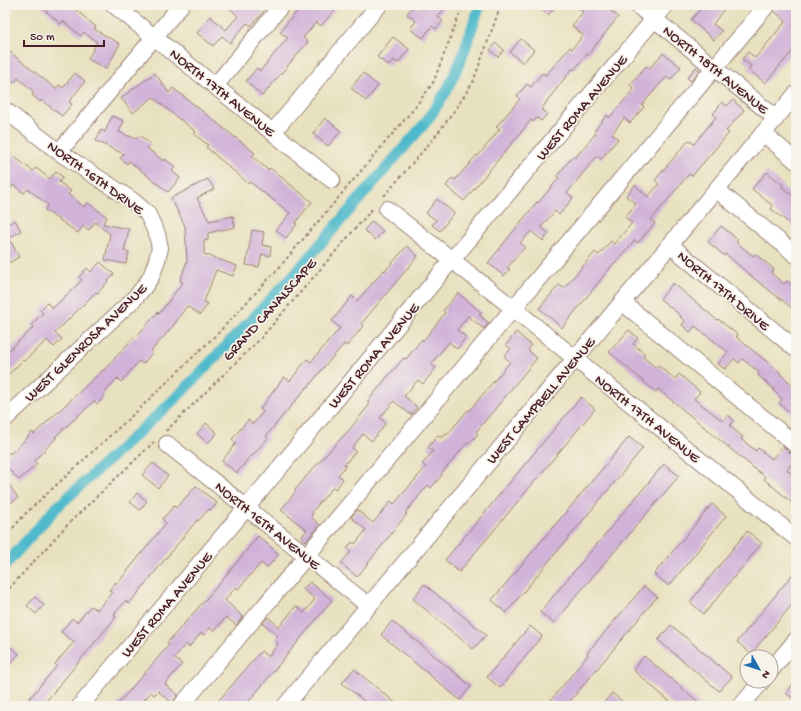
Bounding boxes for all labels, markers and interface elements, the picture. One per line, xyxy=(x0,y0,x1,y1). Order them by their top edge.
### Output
scale bar xyxy=(24,22,104,48)
street label: NORTH 18TH AVENUE xyxy=(658,22,772,119)
text: 50 m xyxy=(30,31,55,45)
street label: NORTH 17TH AVENUE xyxy=(165,45,279,142)
street label: WEST ROMA AVENUE xyxy=(533,51,632,165)
street label: NORTH 16TH DRIVE xyxy=(43,138,147,220)
street label: NORTH 17TH DRIVE xyxy=(673,248,773,336)
street label: GRAND CANALSCAPE xyxy=(220,255,322,365)
street label: WEST GLENROSA AVENUE xyxy=(21,280,152,407)
street label: WEST ROMA AVENUE xyxy=(325,299,424,413)
street label: WEST CAMPBELL AVENUE xyxy=(483,334,600,468)
street label: NORTH 17TH AVENUE xyxy=(590,371,704,468)
street label: NORTH 16TH AVENUE xyxy=(210,479,324,575)
street label: WEST ROMA AVENUE xyxy=(118,548,217,662)
north arrow xyxy=(739,649,779,689)
text: N xyxy=(758,667,772,681)

